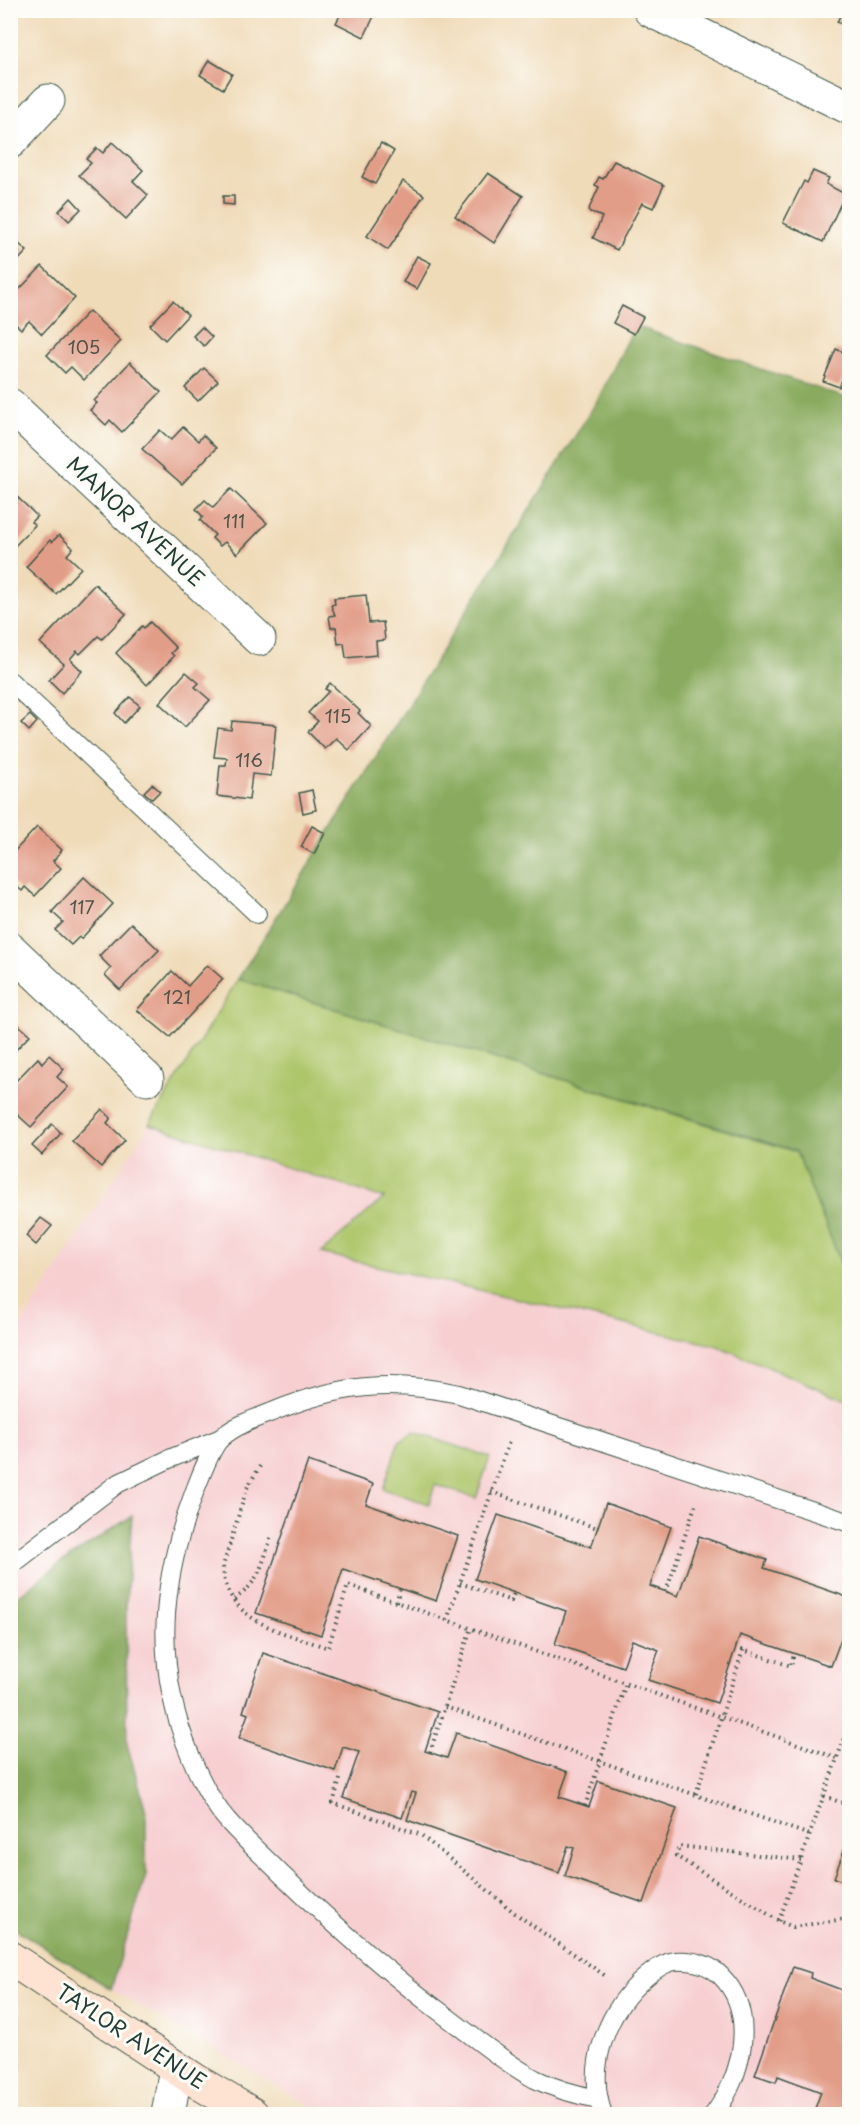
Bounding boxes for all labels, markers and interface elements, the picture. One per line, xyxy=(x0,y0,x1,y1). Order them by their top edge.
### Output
house number: 105 xyxy=(68,333,100,360)
street label: MANOR AVENUE xyxy=(60,448,213,593)
house number: 111 xyxy=(223,507,245,534)
house number: 115 xyxy=(325,702,351,729)
house number: 116 xyxy=(235,746,263,773)
house number: 117 xyxy=(69,893,95,920)
house number: 121 xyxy=(163,983,191,1010)
street label: TAYLOR AVENUE xyxy=(51,1975,213,2096)

